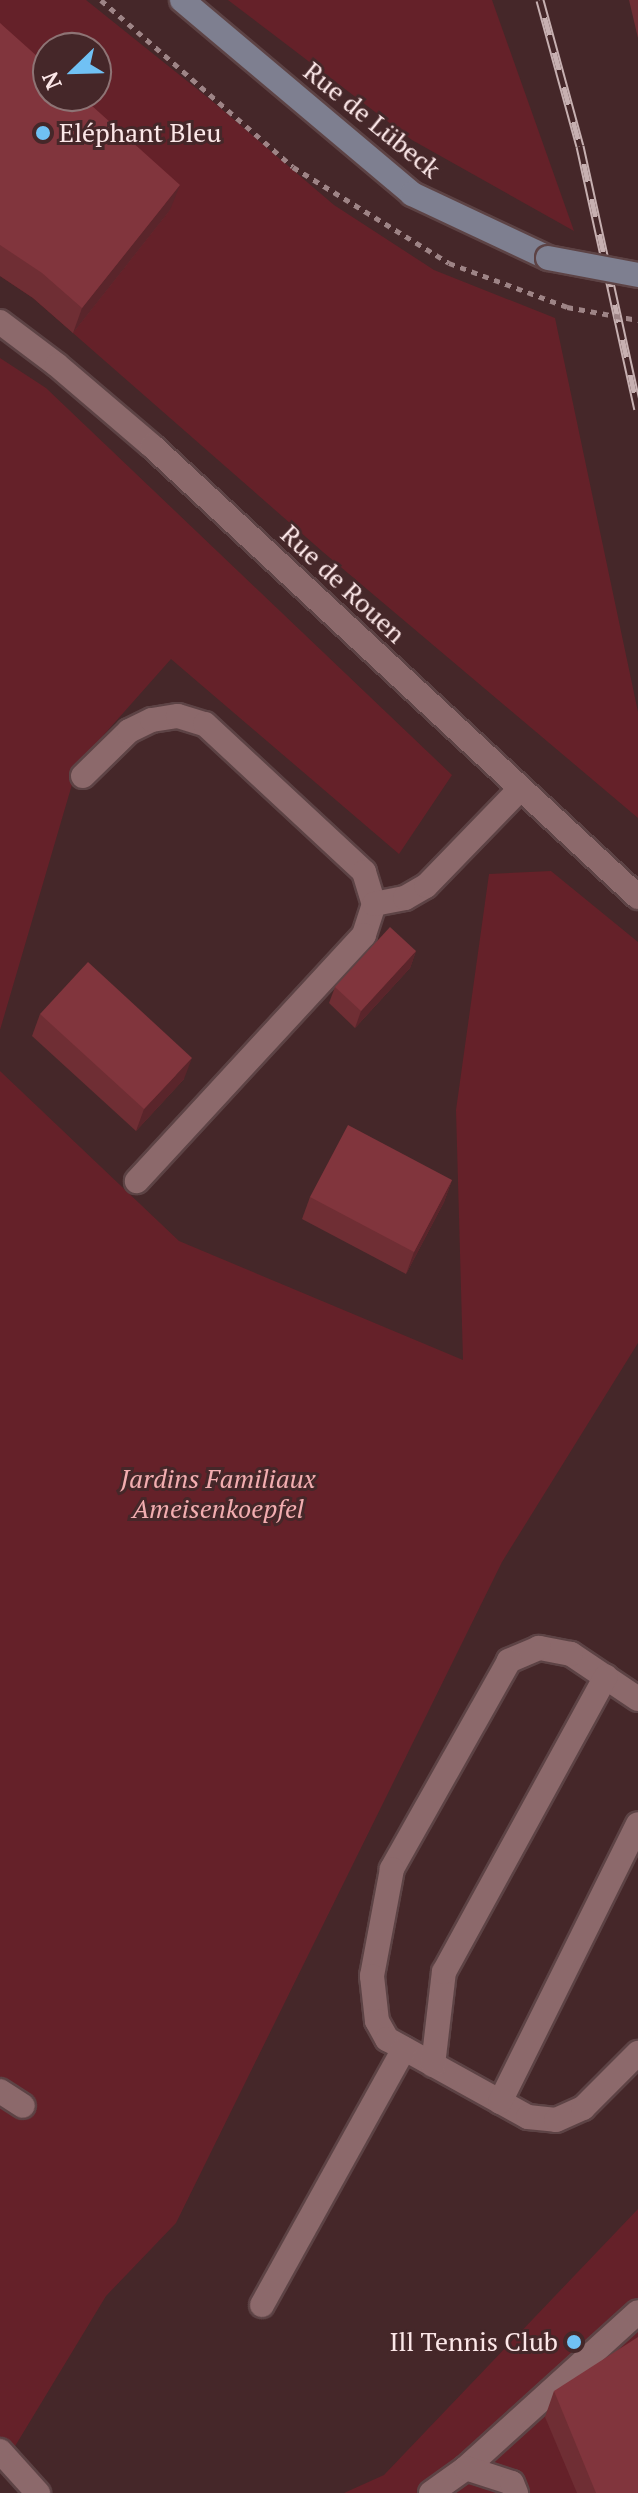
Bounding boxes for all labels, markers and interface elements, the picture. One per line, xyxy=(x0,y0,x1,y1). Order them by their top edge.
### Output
north arrow xyxy=(32,32,112,112)
street label: Rue de Lübeck xyxy=(297,55,447,185)
text: N xyxy=(35,67,68,94)
place label: Eléphant Bleu xyxy=(59,117,221,149)
marker: Eléphant Bleu xyxy=(34,124,52,142)
street label: Rue de Rouen xyxy=(274,519,412,649)
park label: Jardins Familiaux Ameisenkoepfel xyxy=(120,1463,316,1524)
place label: Ill Tennis Club xyxy=(389,2326,558,2358)
marker: Ill Tennis Club xyxy=(565,2333,583,2351)

